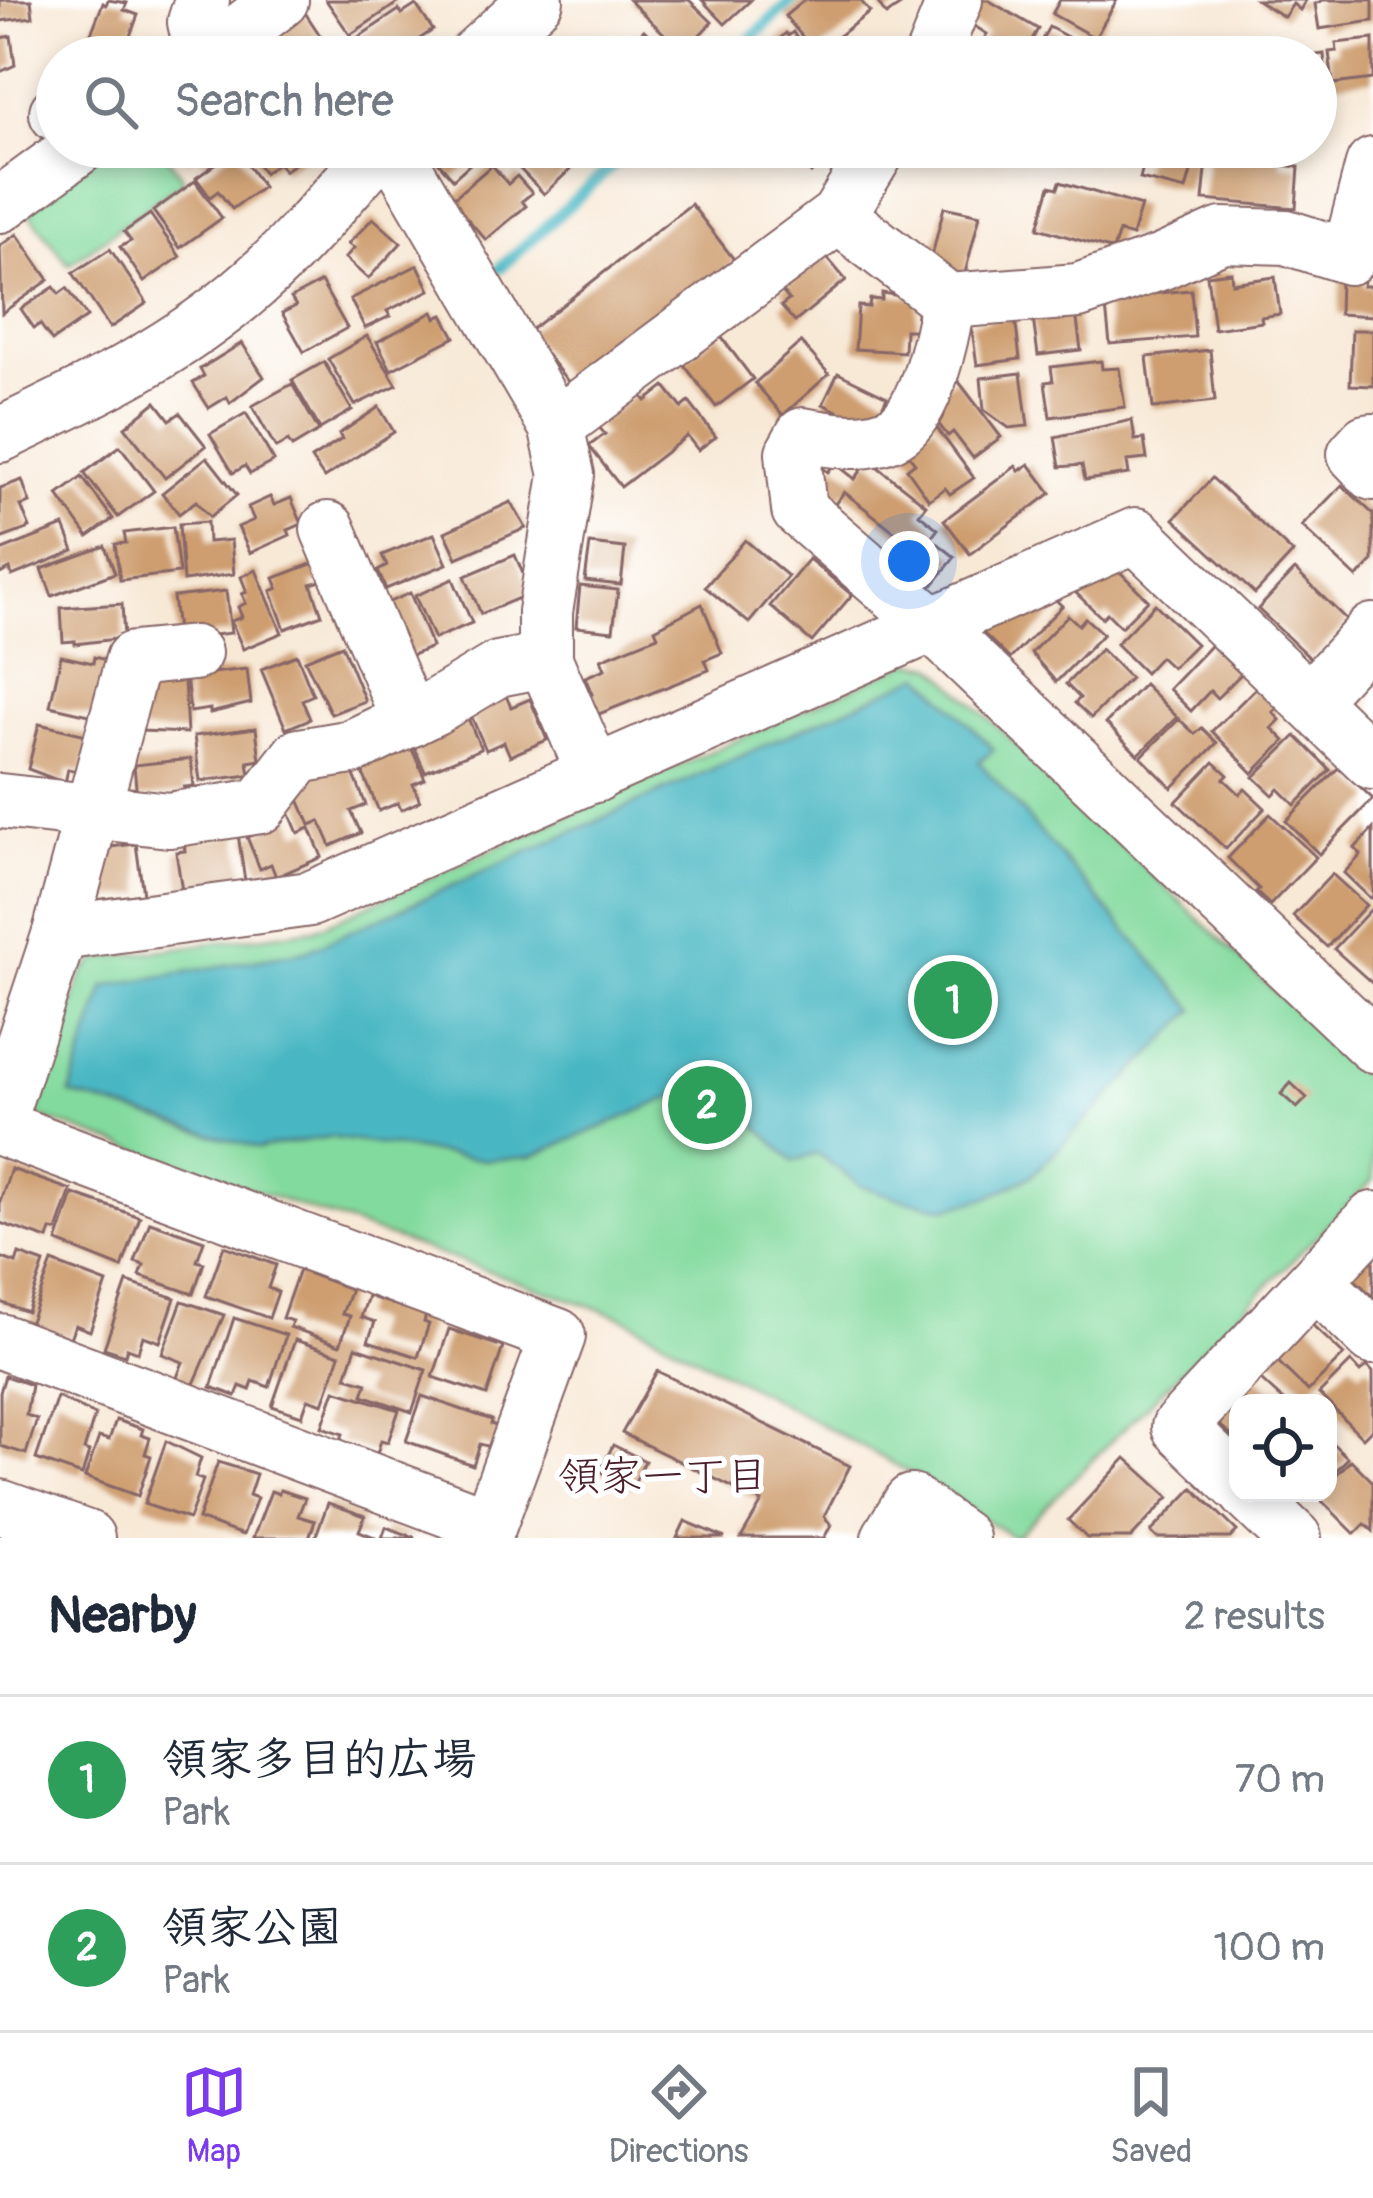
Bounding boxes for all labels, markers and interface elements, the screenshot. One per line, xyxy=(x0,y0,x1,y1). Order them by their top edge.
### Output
search box xyxy=(36,36,1337,168)
icon: search xyxy=(78,69,144,135)
text: Search here xyxy=(174,74,394,130)
your location xyxy=(879,531,939,591)
pin: 1 xyxy=(914,955,992,1045)
pin: 2 xyxy=(668,1060,746,1150)
map controls xyxy=(1229,1394,1337,1502)
button: locate xyxy=(1229,1394,1337,1502)
district label: 領家一丁目 xyxy=(558,1451,768,1503)
text: Nearby xyxy=(48,1584,196,1648)
text: 2 results xyxy=(1184,1592,1325,1641)
text: 領家多目的広場 xyxy=(162,1732,477,1788)
text: 1 xyxy=(79,1755,95,1804)
text: 70 m xyxy=(1235,1755,1325,1804)
text: Park xyxy=(162,1788,230,1837)
text: 領家公園 xyxy=(162,1900,342,1956)
text: 2 xyxy=(76,1923,98,1972)
text: 100 m xyxy=(1213,1923,1325,1972)
text: Park xyxy=(162,1956,230,2005)
tab: Map xyxy=(181,2059,247,2172)
tab: Directions xyxy=(609,2059,749,2172)
tab: Saved xyxy=(1110,2059,1192,2172)

